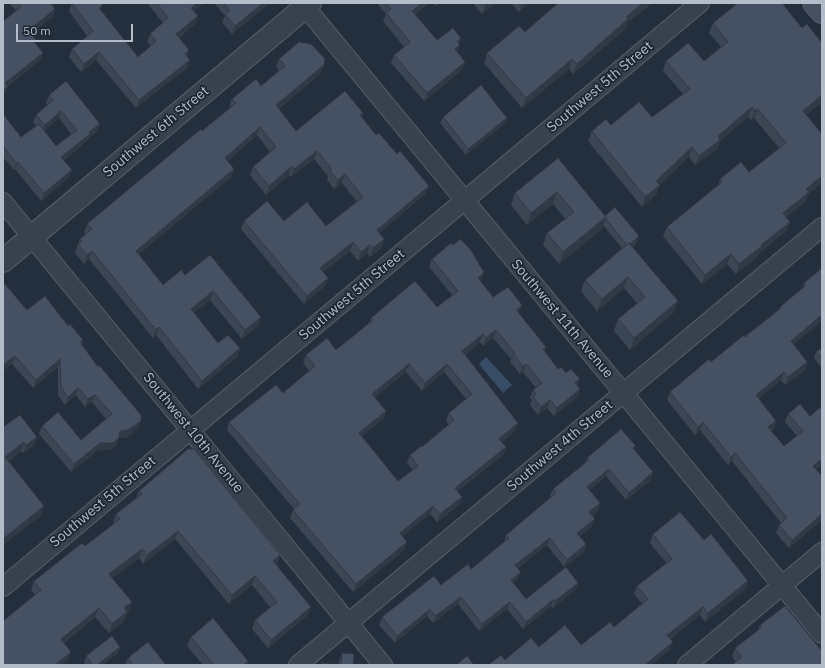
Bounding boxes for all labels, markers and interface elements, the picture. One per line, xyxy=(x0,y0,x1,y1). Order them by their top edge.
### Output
scale bar xyxy=(18,16,135,42)
text: 50 m xyxy=(23,23,51,38)
street label: Southwest 5th Street xyxy=(544,38,656,136)
street label: Southwest 6th Street xyxy=(100,83,212,181)
street label: Southwest 5th Street xyxy=(296,246,408,344)
street label: Southwest 11th Avenue xyxy=(507,256,617,382)
street label: Southwest 10th Avenue xyxy=(139,370,247,496)
street label: Southwest 4th Street xyxy=(504,397,616,495)
street label: Southwest 5th Street xyxy=(47,453,159,551)

